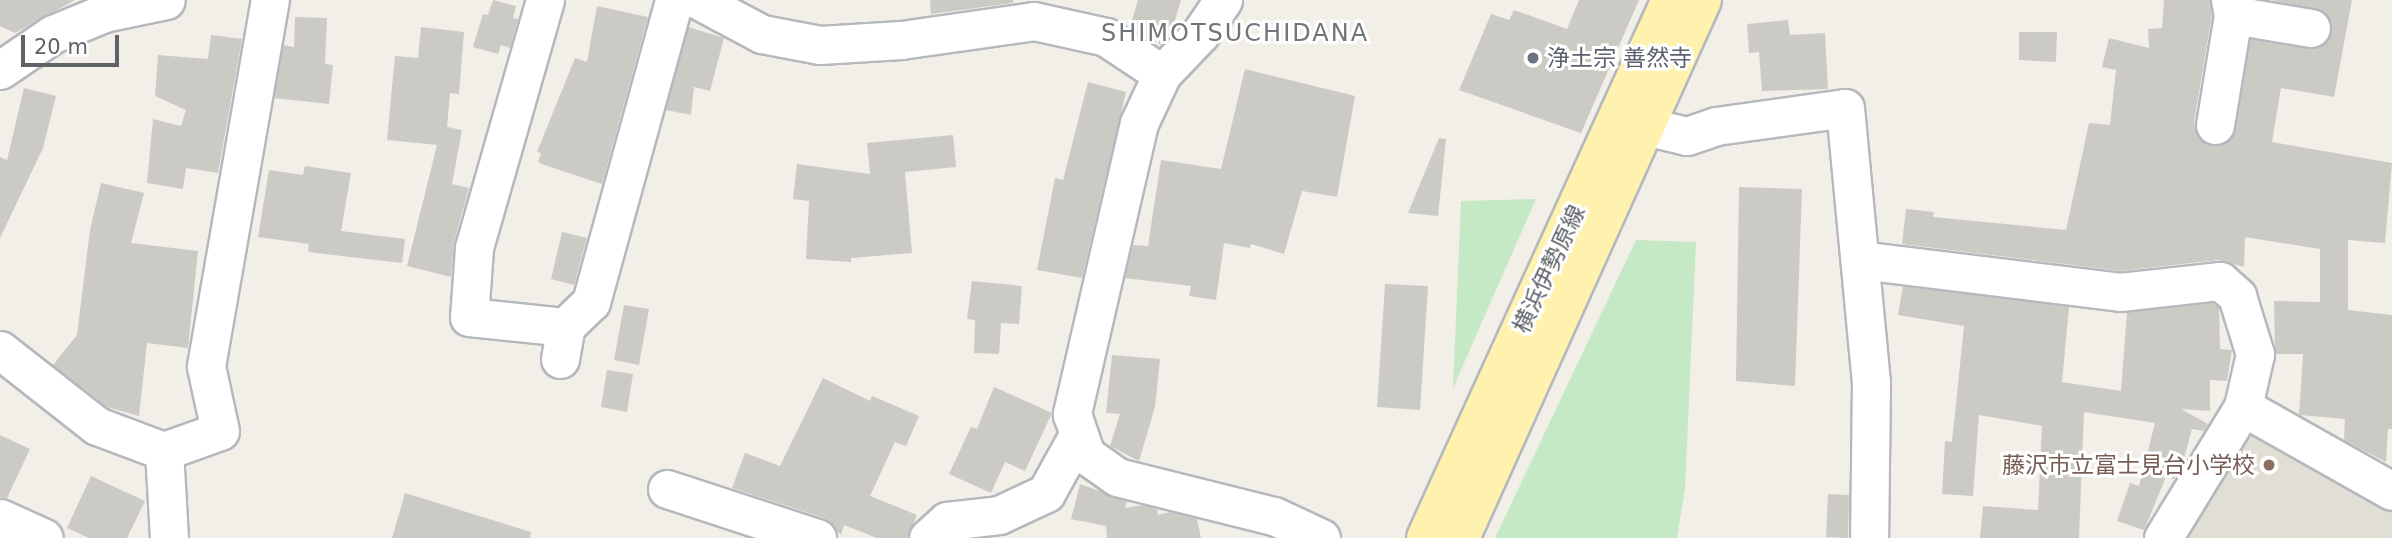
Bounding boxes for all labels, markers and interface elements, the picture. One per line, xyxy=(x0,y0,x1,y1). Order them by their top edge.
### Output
district label: SHIMOTSUCHIDANA xyxy=(1103,20,1367,48)
scale bar xyxy=(24,21,122,65)
text: 20 m xyxy=(34,35,88,59)
place label: 浄土宗 善然寺 xyxy=(1547,44,1692,72)
marker: 浄土宗 善然寺 xyxy=(1525,50,1541,66)
street label: 横浜伊勢原線 xyxy=(1507,201,1591,337)
place label: 藤沢市立富士見台小学校 xyxy=(2002,451,2255,479)
marker: 藤沢市立富士見台小学校 xyxy=(2261,457,2277,473)

